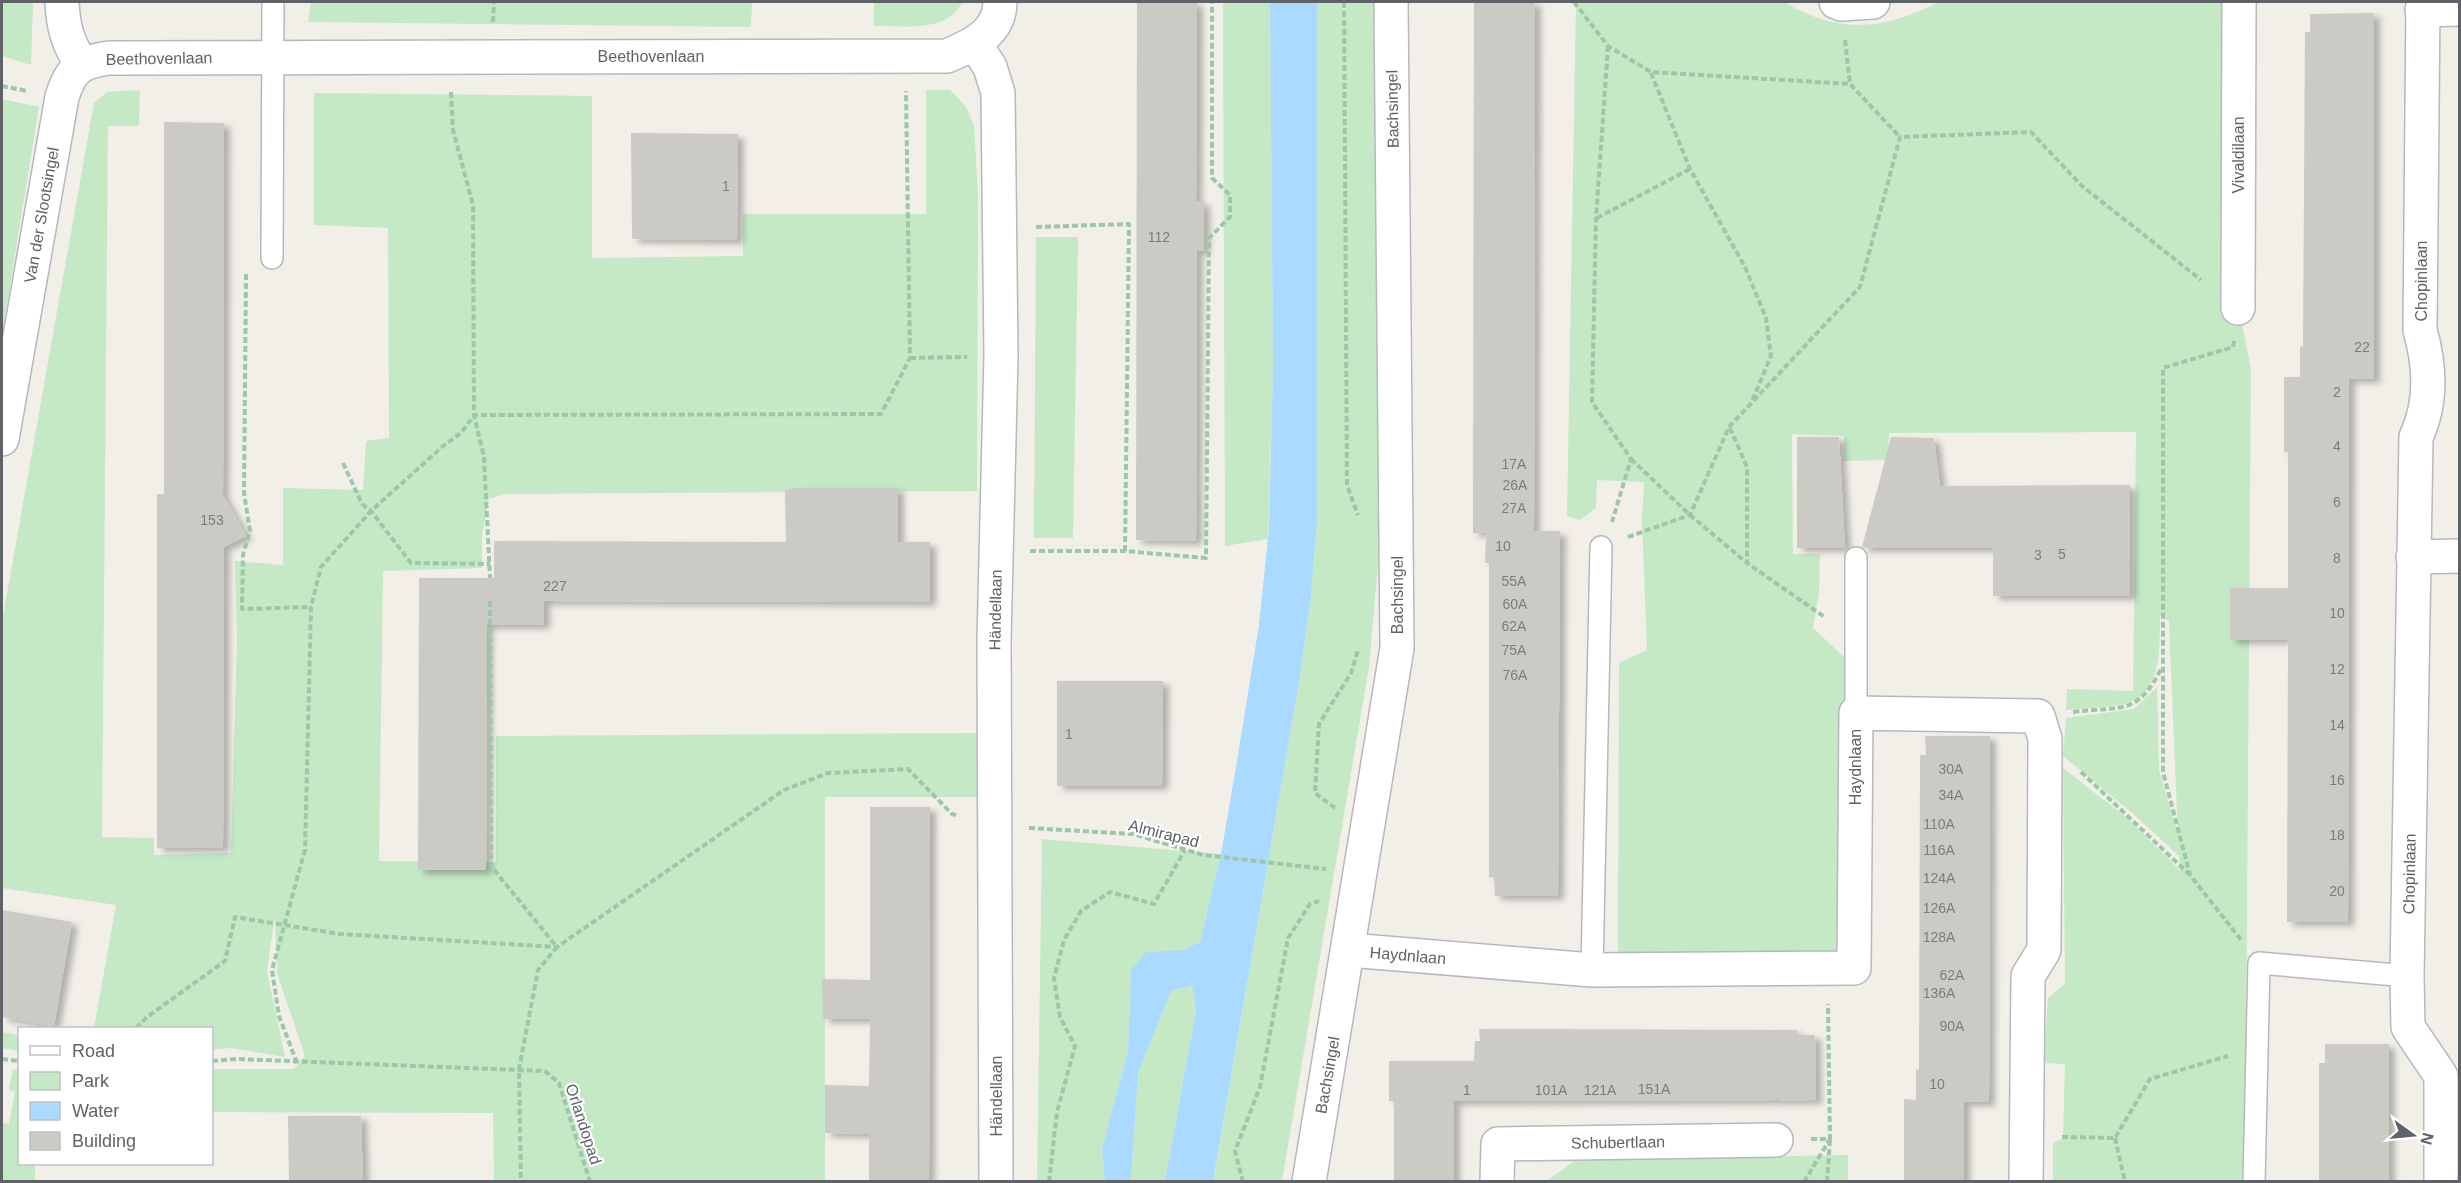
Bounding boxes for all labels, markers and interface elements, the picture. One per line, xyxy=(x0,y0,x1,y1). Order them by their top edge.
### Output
street label: Beethovenlaan xyxy=(598,48,704,65)
street label: Beethovenlaan xyxy=(105,49,213,68)
street label: Bachsingel xyxy=(1383,70,1402,148)
street label: Vivaldilaan xyxy=(2230,116,2247,194)
street label: Van der Slootsingel xyxy=(21,146,62,284)
house number: 1 xyxy=(722,178,730,194)
house number: 112 xyxy=(1148,229,1170,245)
street label: Chopinlaan xyxy=(2413,241,2430,321)
house number: 22 xyxy=(2354,339,2370,355)
house number: 2 xyxy=(2333,384,2341,400)
house number: 4 xyxy=(2333,438,2341,454)
house number: 17A xyxy=(1502,456,1527,472)
house number: 26A xyxy=(1503,477,1528,493)
house number: 6 xyxy=(2333,494,2341,510)
house number: 27A xyxy=(1502,500,1527,516)
house number: 153 xyxy=(200,512,224,528)
house number: 10 xyxy=(1495,538,1511,554)
house number: 5 xyxy=(2058,546,2066,562)
house number: 3 xyxy=(2034,547,2042,563)
house number: 8 xyxy=(2333,550,2341,566)
street label: Bachsingel xyxy=(1389,556,1406,634)
street label: Händellaan xyxy=(986,569,1005,651)
house number: 55A xyxy=(1502,573,1527,589)
house number: 227 xyxy=(543,578,567,594)
house number: 60A xyxy=(1503,596,1528,612)
house number: 10 xyxy=(2329,605,2345,621)
house number: 62A xyxy=(1502,618,1527,634)
house number: 75A xyxy=(1502,642,1527,658)
house number: 12 xyxy=(2329,661,2345,677)
house number: 76A xyxy=(1503,667,1528,683)
house number: 14 xyxy=(2329,717,2345,733)
house number: 1 xyxy=(1065,726,1073,742)
street label: Haydnlaan xyxy=(1847,729,1864,805)
house number: 30A xyxy=(1939,761,1964,777)
house number: 16 xyxy=(2329,772,2345,788)
house number: 34A xyxy=(1939,787,1964,803)
house number: 110A xyxy=(1923,816,1955,832)
street label: Almirapad xyxy=(1127,817,1201,850)
house number: 18 xyxy=(2329,827,2345,843)
street label: Chopinlaan xyxy=(2400,833,2419,915)
house number: 116A xyxy=(1923,842,1955,858)
house number: 124A xyxy=(1923,870,1956,886)
house number: 20 xyxy=(2329,883,2345,899)
house number: 126A xyxy=(1923,900,1956,916)
house number: 128A xyxy=(1923,929,1956,945)
street label: Haydnlaan xyxy=(1369,944,1447,967)
house number: 62A xyxy=(1940,967,1965,983)
house number: 136A xyxy=(1923,985,1956,1001)
house number: 90A xyxy=(1940,1018,1965,1034)
legend xyxy=(18,1027,213,1165)
street label: Bachsingel xyxy=(1312,1035,1343,1115)
text: Road xyxy=(72,1041,115,1061)
street label: Händellaan xyxy=(988,1056,1005,1136)
text: Park xyxy=(72,1071,110,1091)
house number: 10 xyxy=(1929,1076,1945,1092)
house number: 151A xyxy=(1638,1081,1671,1097)
street label: Orlandopad xyxy=(563,1082,605,1167)
house number: 1 xyxy=(1463,1082,1471,1098)
house number: 101A xyxy=(1535,1082,1568,1098)
house number: 121A xyxy=(1584,1082,1617,1098)
text: Water xyxy=(72,1101,119,1121)
north arrow xyxy=(2383,1105,2443,1165)
text: Building xyxy=(72,1131,136,1151)
text: N xyxy=(2417,1131,2437,1147)
street label: Schubertlaan xyxy=(1571,1133,1665,1152)

